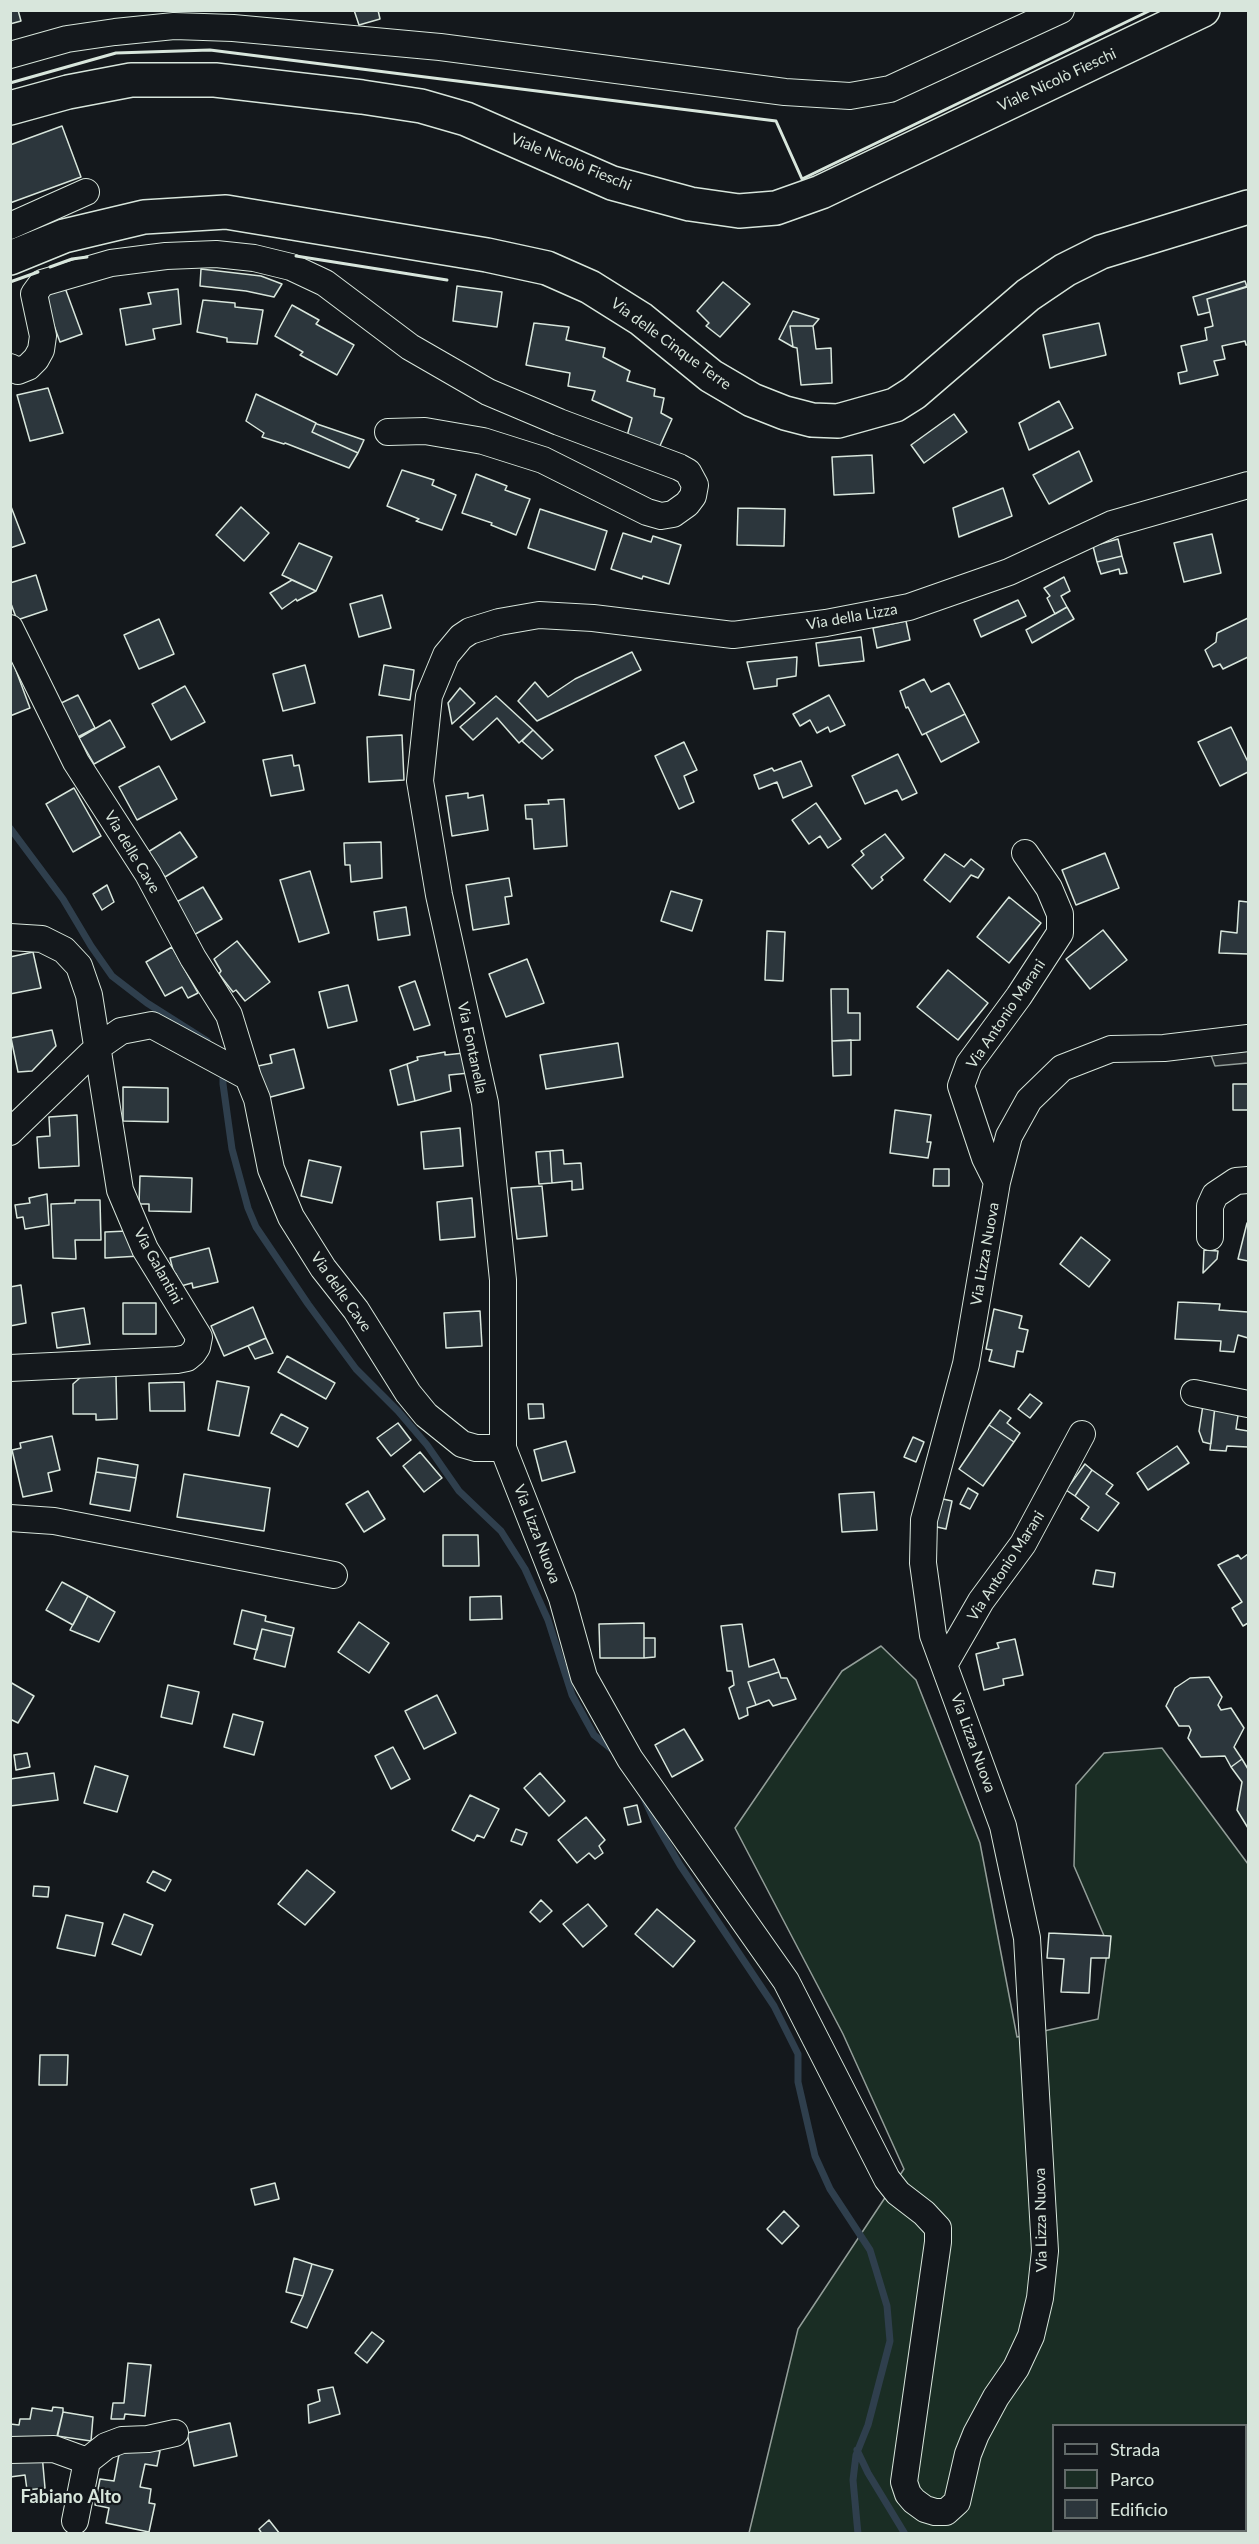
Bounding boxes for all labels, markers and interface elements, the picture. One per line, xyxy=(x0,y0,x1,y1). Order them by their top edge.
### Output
street label: Viale Nicolò Fieschi xyxy=(995,45,1119,115)
street label: Viale Nicolò Fieschi xyxy=(508,130,634,194)
street label: Via delle Cinque Terre xyxy=(607,294,735,394)
street label: Via della Lizza xyxy=(805,600,899,634)
street label: Via delle Cave xyxy=(100,808,164,896)
street label: Via Antonio Marani xyxy=(963,956,1049,1072)
street label: Via Fontanella xyxy=(453,1000,491,1096)
street label: Via Lizza Nuova xyxy=(967,1201,1003,1307)
street label: Via Galantini xyxy=(130,1225,186,1307)
street label: Via delle Cave xyxy=(307,1249,375,1335)
street label: Via Lizza Nuova xyxy=(510,1482,564,1586)
street label: Via Antonio Marani xyxy=(964,1508,1048,1624)
street label: Via Lizza Nuova xyxy=(947,1691,999,1795)
street label: Via Lizza Nuova xyxy=(1031,2168,1051,2272)
legend xyxy=(1052,2424,1247,2532)
text: Strada xyxy=(1110,2438,1160,2460)
text: Parco xyxy=(1110,2468,1154,2490)
district label: Fabiano Alto xyxy=(21,2486,121,2508)
text: Edificio xyxy=(1110,2498,1168,2520)

